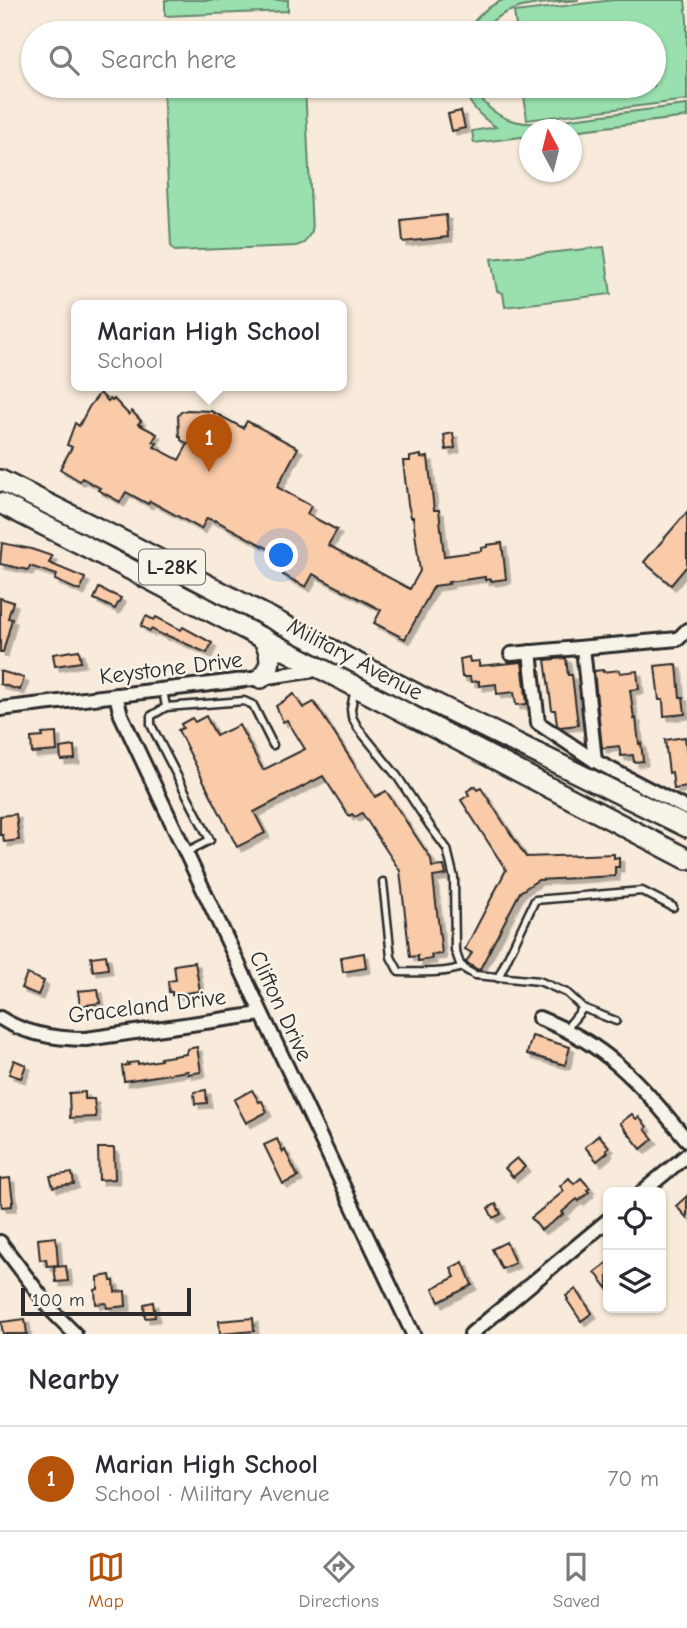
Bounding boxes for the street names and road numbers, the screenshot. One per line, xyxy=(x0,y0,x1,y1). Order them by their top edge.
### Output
road number: L-28K xyxy=(139,550,205,584)
street label: Military Avenue xyxy=(283,612,427,706)
street label: Keystone Drive xyxy=(98,646,244,690)
street label: Clifton Drive xyxy=(244,946,318,1066)
street label: Graceland Drive xyxy=(67,983,227,1029)

